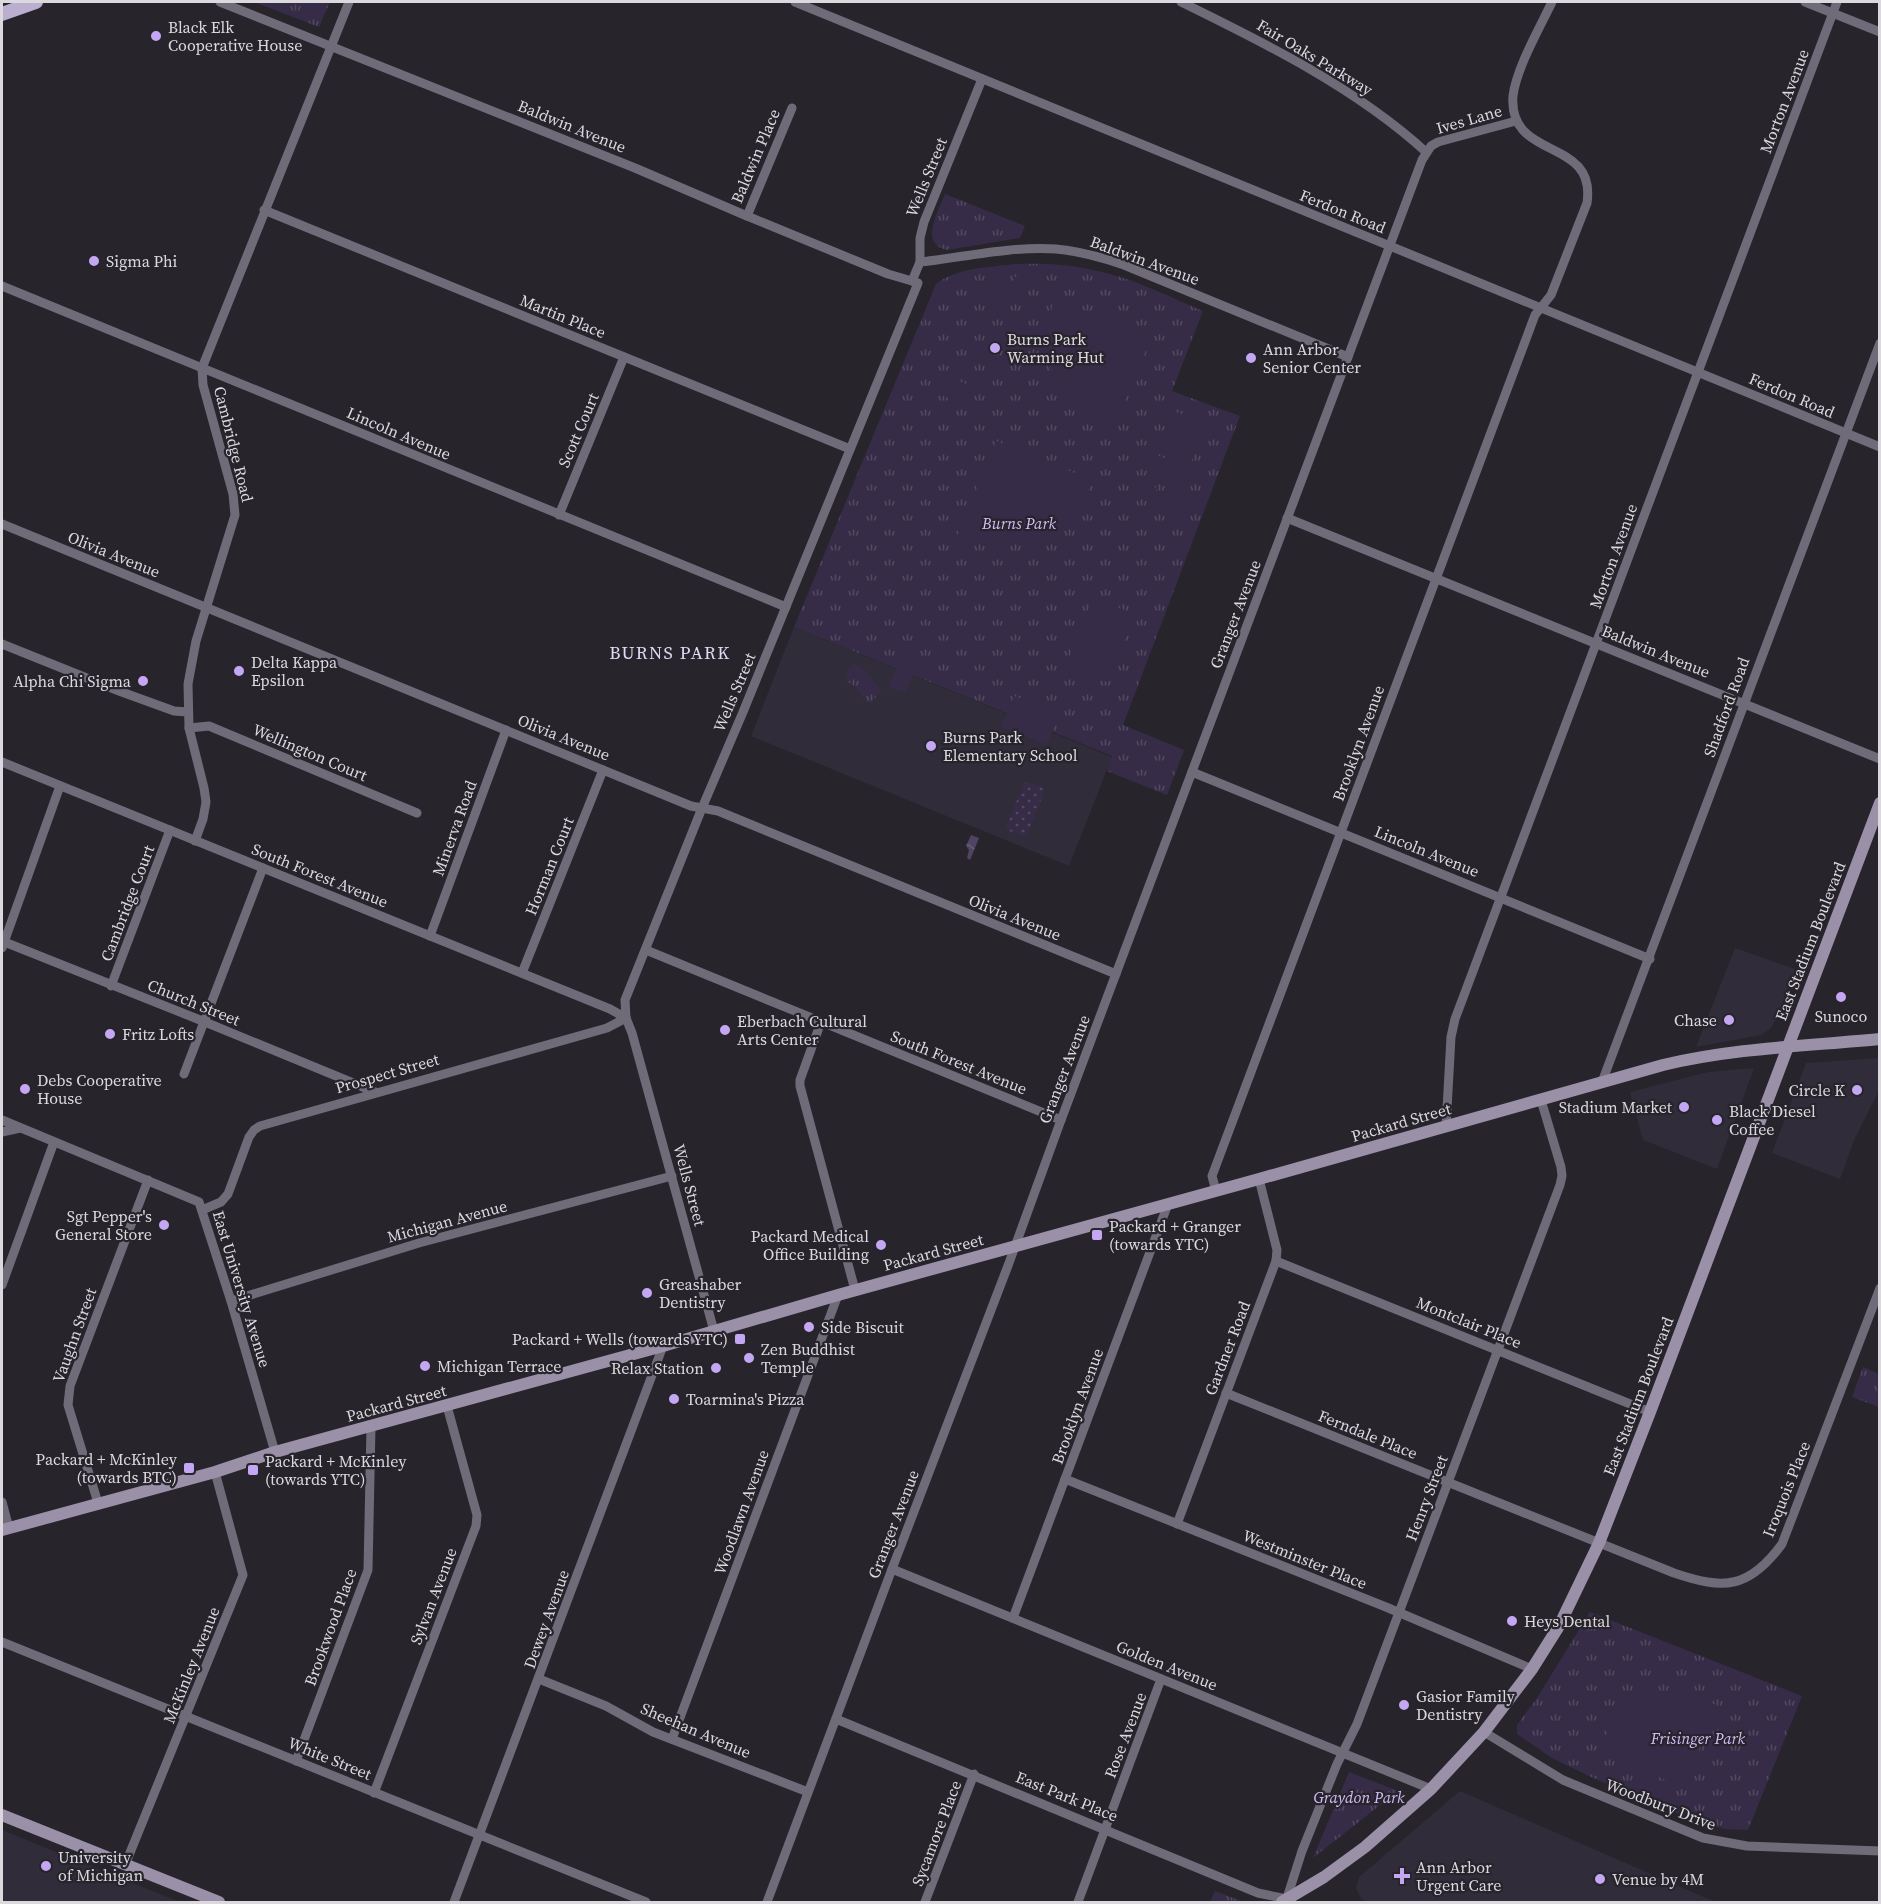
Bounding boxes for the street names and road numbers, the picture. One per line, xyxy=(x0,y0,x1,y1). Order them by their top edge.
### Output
street label: Fair Oaks Parkway xyxy=(1253,14,1378,101)
street label: Morton Avenue xyxy=(1754,46,1814,156)
street label: Baldwin Avenue xyxy=(515,94,629,158)
street label: Ives Lane xyxy=(1434,99,1504,139)
street label: Baldwin Place xyxy=(725,105,785,207)
street label: Wells Street xyxy=(900,133,952,220)
street label: Ferdon Road xyxy=(1297,184,1389,238)
street label: Baldwin Avenue xyxy=(1087,230,1203,290)
street label: Martin Place xyxy=(517,289,609,343)
street label: Ferdon Road xyxy=(1746,367,1838,423)
street label: Cambridge Road xyxy=(209,384,259,504)
street label: Scott Court xyxy=(552,389,604,471)
street label: Lincoln Avenue xyxy=(344,401,454,465)
street label: Morton Avenue xyxy=(1584,501,1642,611)
street label: Olivia Avenue xyxy=(65,525,163,583)
street label: Granger Avenue xyxy=(1204,557,1266,671)
street label: Baldwin Avenue xyxy=(1599,619,1713,683)
street label: Wells Street xyxy=(707,648,761,735)
street label: Shadford Road xyxy=(1698,654,1754,760)
street label: Brooklyn Avenue xyxy=(1327,682,1389,804)
street label: Olivia Avenue xyxy=(515,708,613,766)
street label: Wellington Court xyxy=(249,718,371,786)
street label: Minerva Road xyxy=(427,777,481,879)
street label: Horman Court xyxy=(519,813,579,918)
street label: Lincoln Avenue xyxy=(1371,820,1483,882)
street label: South Forest Avenue xyxy=(249,838,391,912)
street label: Cambridge Court xyxy=(95,841,160,964)
street label: East Stadium Boulevard xyxy=(1769,858,1851,1024)
street label: Olivia Avenue xyxy=(966,888,1064,946)
street label: Church Street xyxy=(144,973,244,1031)
street label: Granger Avenue xyxy=(1033,1012,1095,1126)
street label: South Forest Avenue xyxy=(888,1025,1030,1099)
street label: Prospect Street xyxy=(333,1047,442,1098)
street label: Packard Street xyxy=(1349,1097,1454,1147)
street label: Wells Street xyxy=(669,1142,712,1229)
street label: Michigan Avenue xyxy=(385,1194,509,1248)
street label: East University Avenue xyxy=(208,1208,276,1370)
street label: Packard Street xyxy=(881,1228,986,1276)
street label: Vaughn Street xyxy=(47,1284,102,1385)
street label: Montclair Place xyxy=(1413,1291,1525,1353)
street label: Gardner Road xyxy=(1199,1298,1255,1398)
street label: East Stadium Boulevard xyxy=(1597,1313,1679,1479)
street label: Brooklyn Avenue xyxy=(1046,1345,1108,1467)
street label: Packard Street xyxy=(344,1379,449,1427)
street label: Ferndale Place xyxy=(1315,1404,1421,1464)
street label: Iroquois Place xyxy=(1757,1438,1815,1540)
street label: Woodlawn Avenue xyxy=(708,1446,774,1578)
street label: Henry Street xyxy=(1400,1451,1453,1544)
street label: Granger Avenue xyxy=(862,1467,924,1581)
street label: Westminster Place xyxy=(1240,1524,1370,1594)
street label: Sylvan Avenue xyxy=(404,1544,462,1648)
street label: Brookwood Place xyxy=(299,1565,361,1689)
street label: Dewey Avenue xyxy=(518,1567,574,1671)
street label: McKinley Avenue xyxy=(158,1603,224,1727)
street label: Golden Avenue xyxy=(1113,1635,1221,1695)
street label: Rose Avenue xyxy=(1099,1689,1151,1781)
street label: Sheehan Avenue xyxy=(638,1697,754,1763)
street label: White Street xyxy=(285,1731,376,1785)
street label: East Park Place xyxy=(1013,1766,1121,1826)
street label: Woodbury Drive xyxy=(1603,1773,1719,1835)
street label: Sycamore Place xyxy=(906,1777,966,1889)

